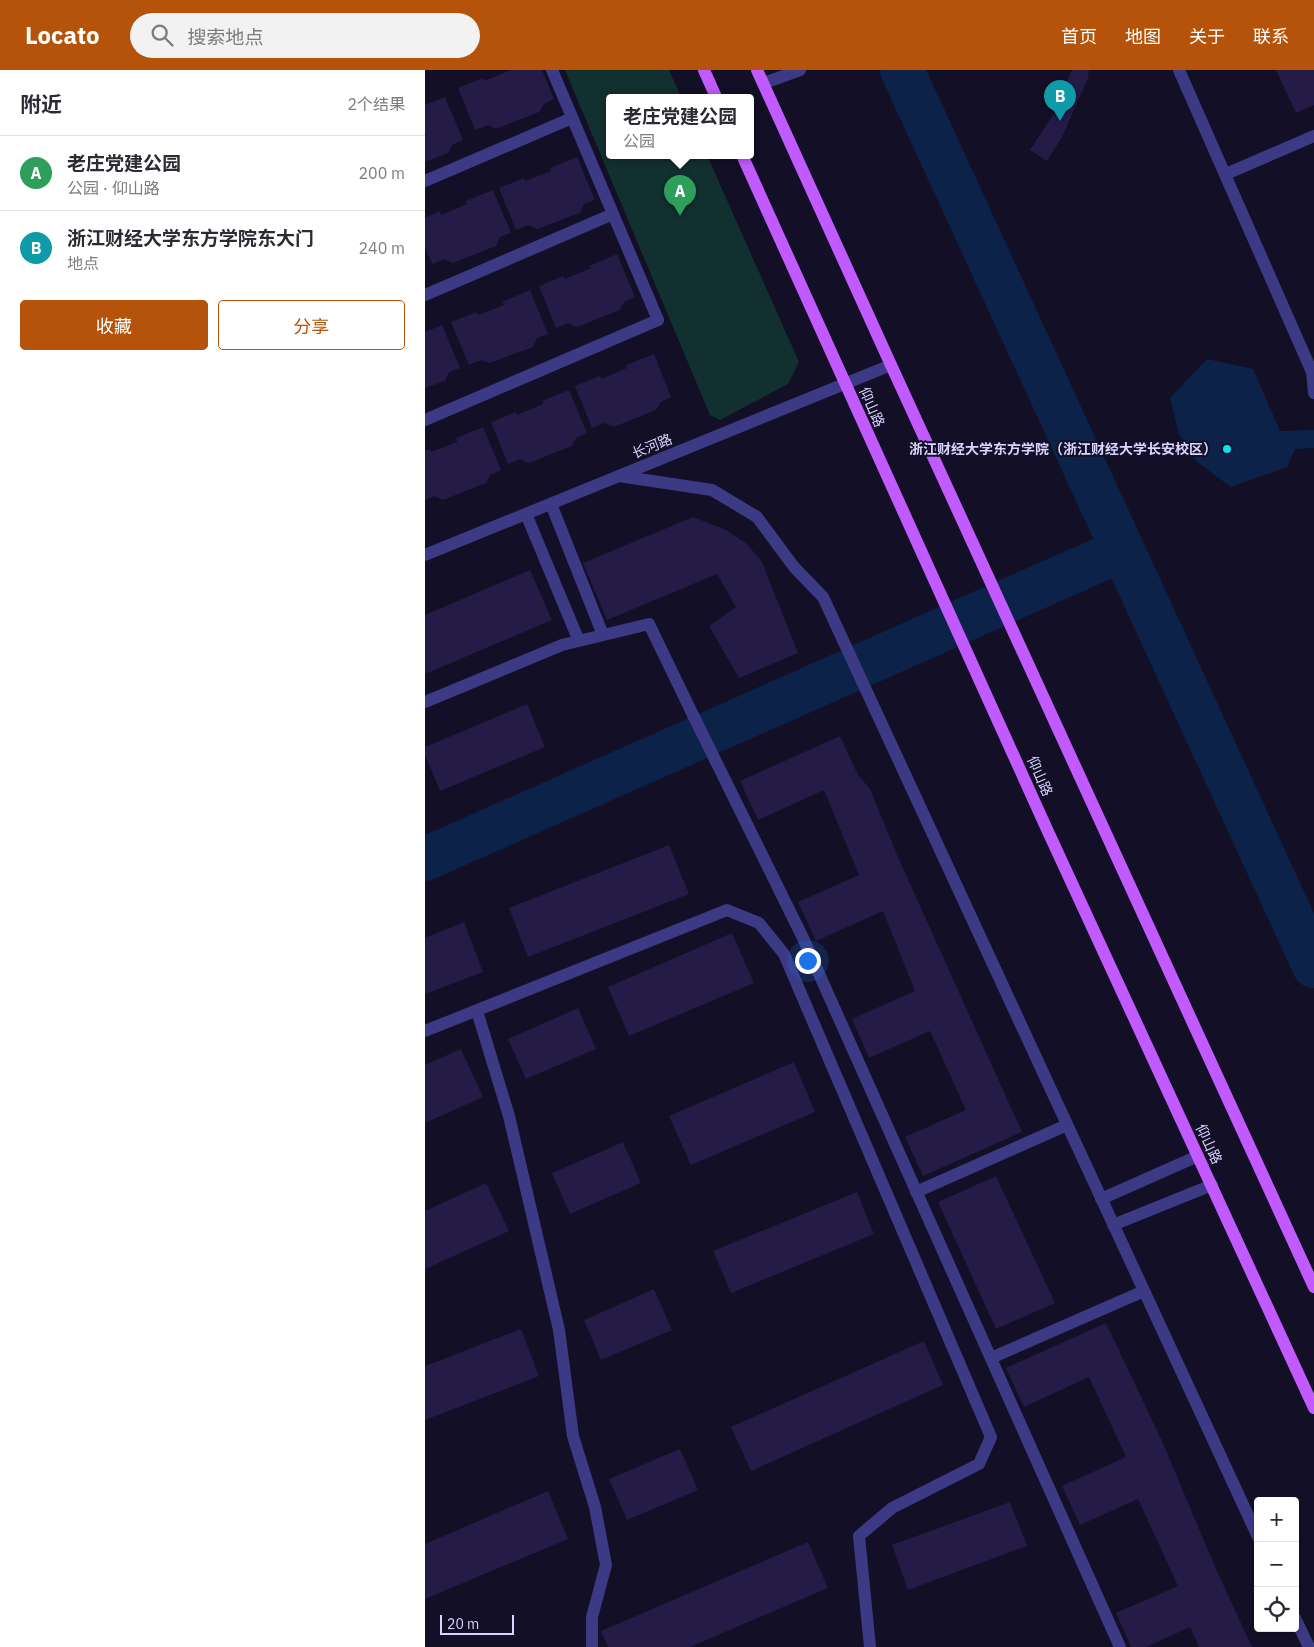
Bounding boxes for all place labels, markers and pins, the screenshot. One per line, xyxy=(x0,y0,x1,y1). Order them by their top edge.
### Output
pin: B xyxy=(1044,80,1076,121)
pin: A xyxy=(664,175,696,216)
place label: 浙江财经大学东方学院（浙江财经大学长安校区） xyxy=(909,440,1217,458)
marker: 浙江财经大学东方学院（浙江财经大学长安校区） xyxy=(1221,443,1233,455)

